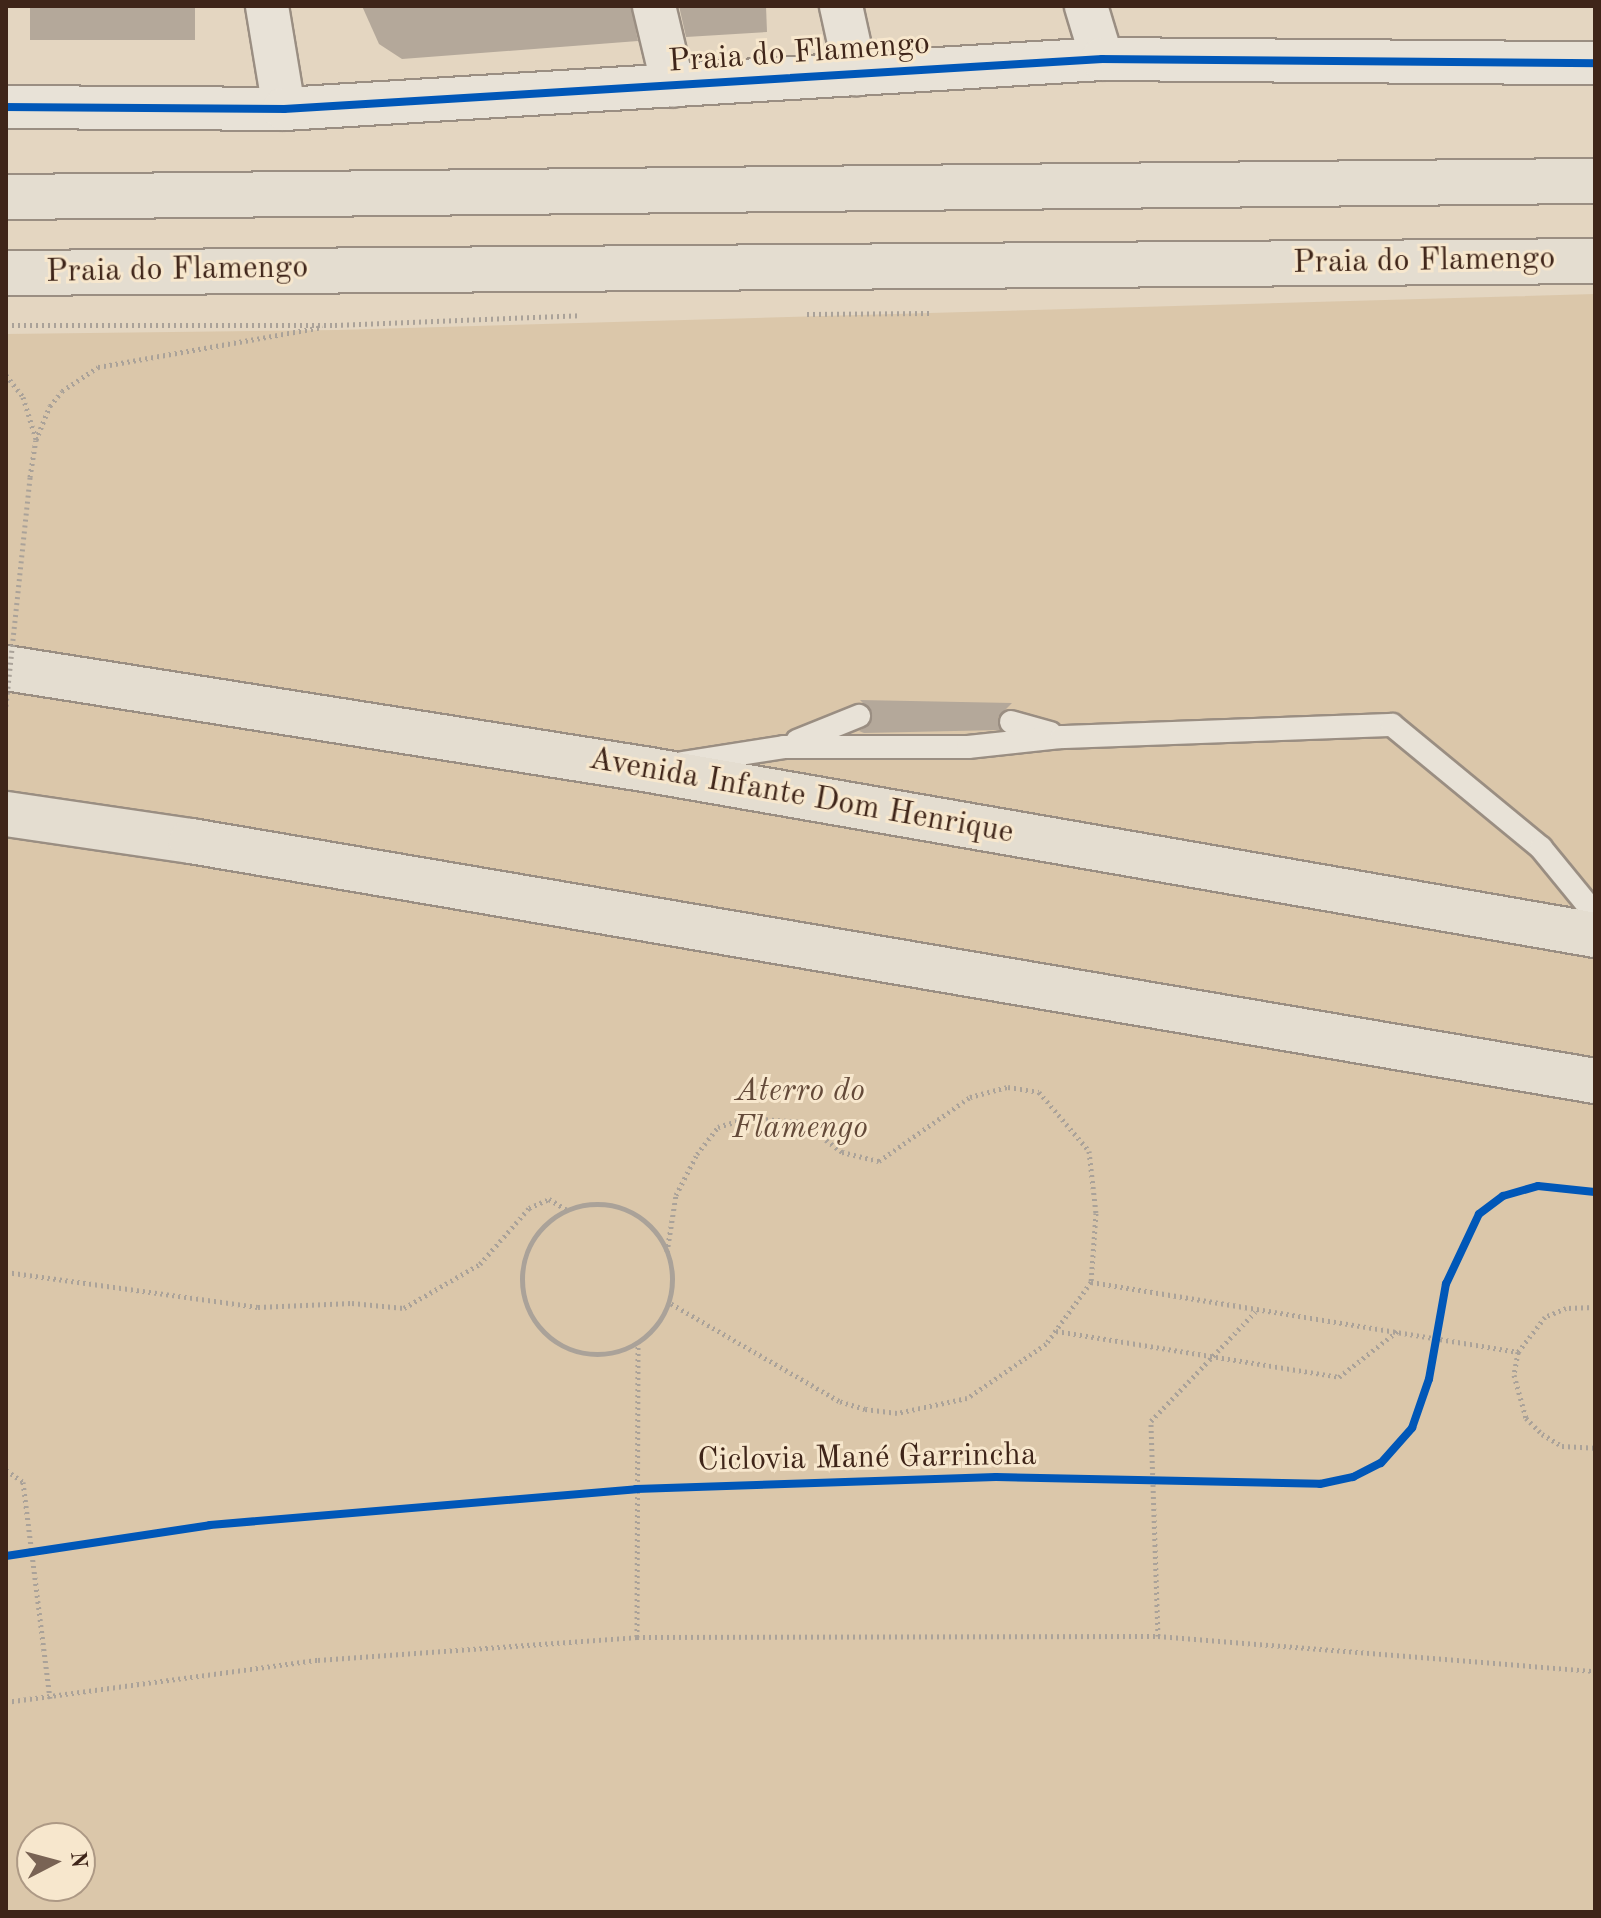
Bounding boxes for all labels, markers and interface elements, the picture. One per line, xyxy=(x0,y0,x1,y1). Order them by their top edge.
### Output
street label: Praia do Flamengo xyxy=(667,26,931,82)
street label: Praia do Flamengo xyxy=(1293,241,1555,283)
street label: Praia do Flamengo xyxy=(46,250,308,292)
street label: Avenida Infante Dom Henrique xyxy=(586,741,1016,853)
park label: Aterro do Flamengo xyxy=(732,1074,868,1149)
street label: Ciclovia Mané Garrincha xyxy=(697,1437,1037,1481)
north arrow xyxy=(16,1822,96,1902)
text: N xyxy=(66,1850,90,1869)

